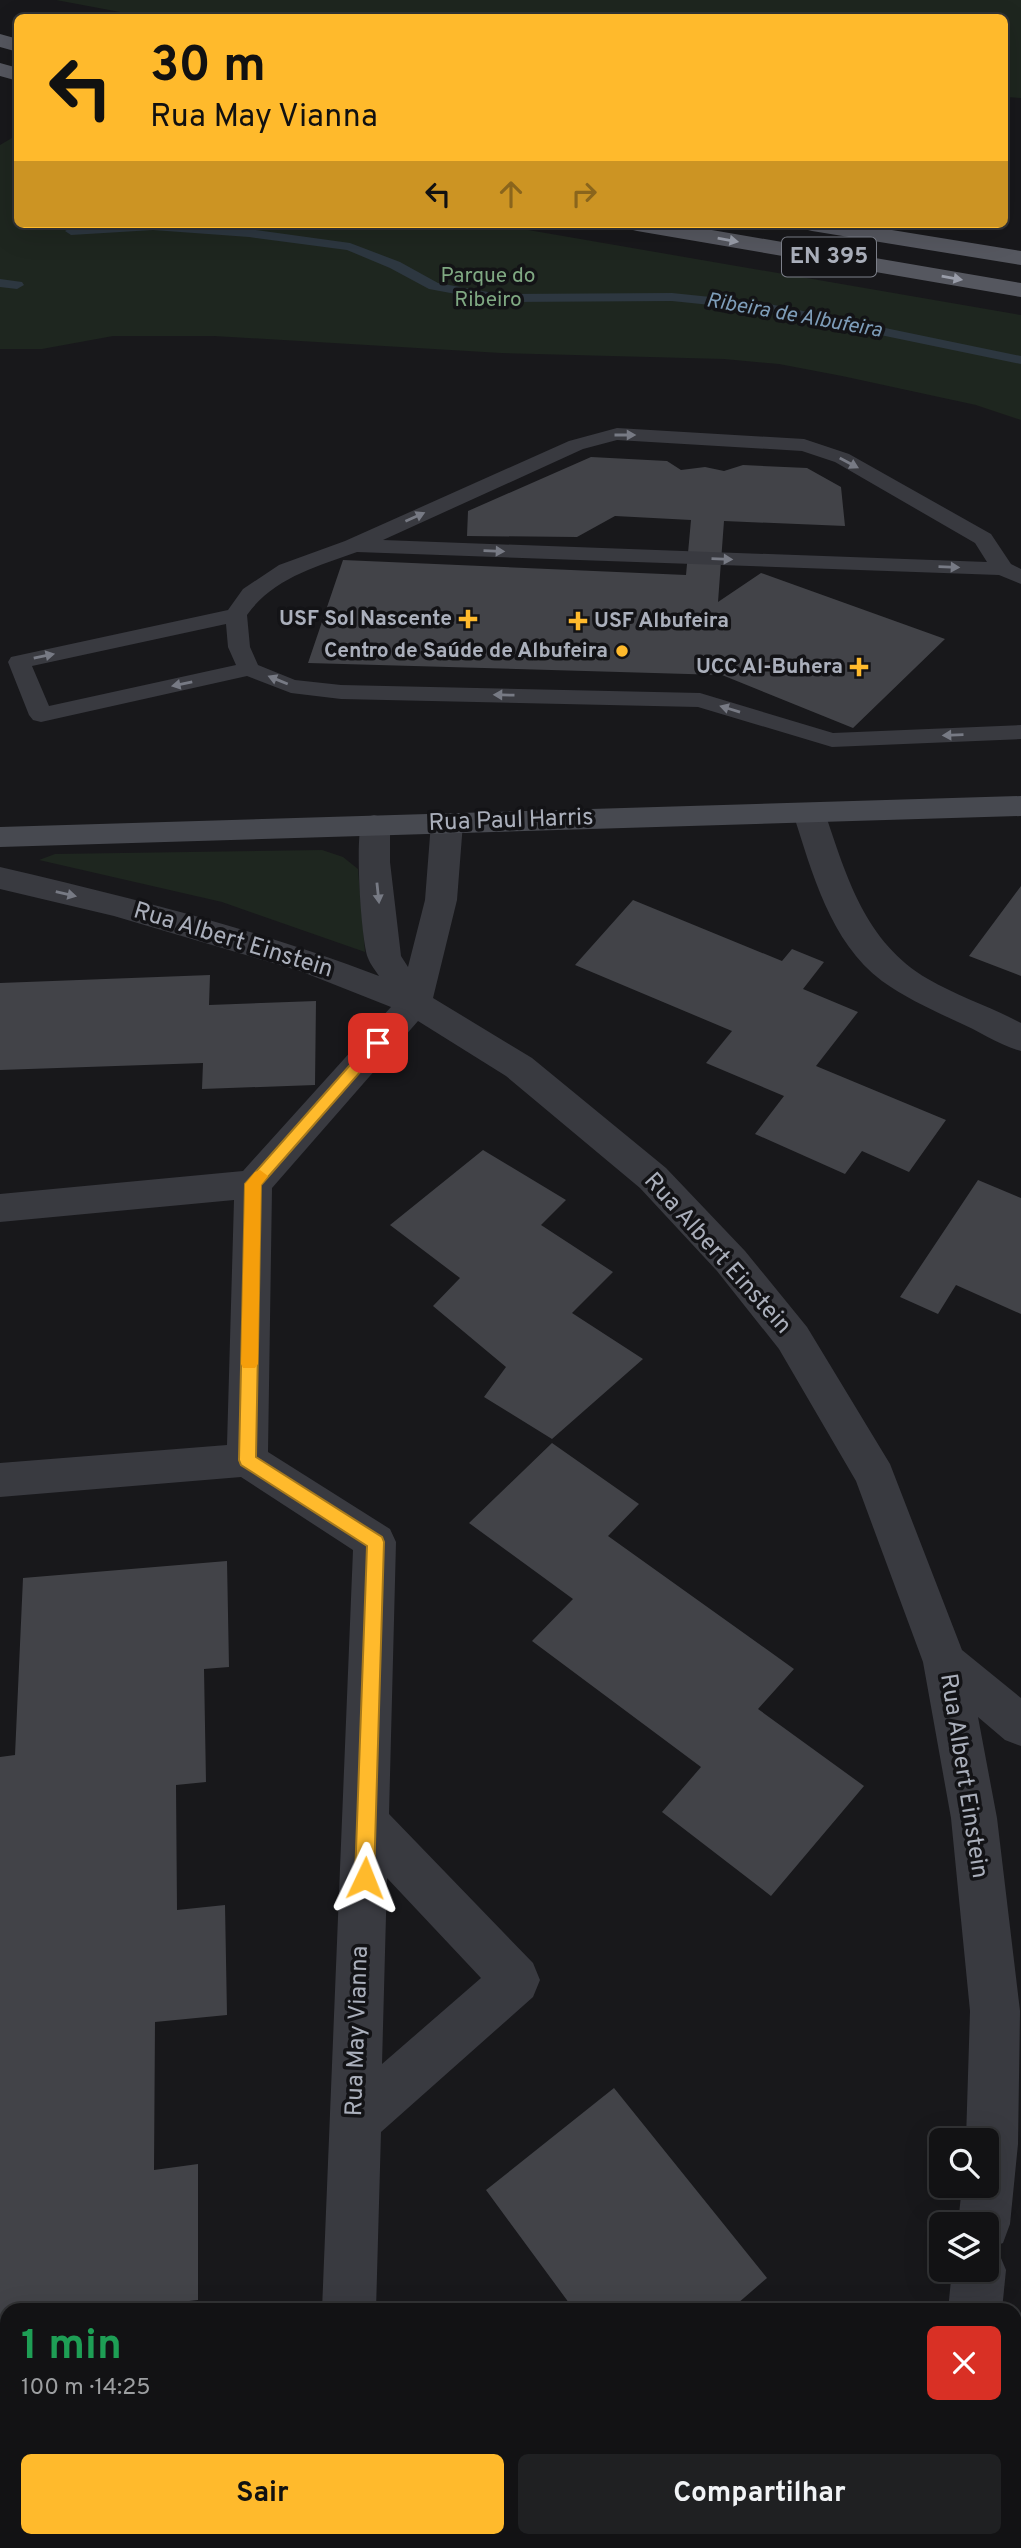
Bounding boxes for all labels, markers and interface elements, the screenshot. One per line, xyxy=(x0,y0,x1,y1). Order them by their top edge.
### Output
text: 30 m xyxy=(150,37,266,99)
icon: left xyxy=(35,42,126,133)
text: Rua May Vianna xyxy=(150,98,378,138)
icon: left xyxy=(419,175,457,213)
icon: ahead xyxy=(492,175,530,213)
icon: right xyxy=(565,175,603,213)
one-way arrow xyxy=(717,235,739,246)
road number: EN 395 xyxy=(782,238,876,276)
park label: Parque do Ribeiro xyxy=(440,263,536,314)
one-way arrow xyxy=(941,273,963,284)
water label: Ribeira de Albufeira xyxy=(704,287,884,345)
one-way arrow xyxy=(615,429,637,441)
one-way arrow xyxy=(839,457,859,469)
one-way arrow xyxy=(405,512,425,523)
one-way arrow xyxy=(484,545,506,556)
one-way arrow xyxy=(711,553,733,564)
one-way arrow xyxy=(938,561,960,572)
place label: USF Sol Nascente xyxy=(279,606,452,633)
place label: USF Albufeira xyxy=(594,608,729,635)
marker: USF Sol Nascente xyxy=(458,609,478,629)
marker: USF Albufeira xyxy=(568,611,588,631)
place label: Centro de Saúde de Albufeira xyxy=(324,638,608,665)
marker: Centro de Saúde de Albufeira xyxy=(614,643,630,659)
one-way arrow xyxy=(33,651,55,662)
place label: UCC Al-Buhera xyxy=(696,654,843,681)
marker: UCC Al-Buhera xyxy=(849,657,869,677)
one-way arrow xyxy=(267,675,288,686)
one-way arrow xyxy=(171,678,193,689)
one-way arrow xyxy=(493,690,515,701)
one-way arrow xyxy=(719,703,740,714)
one-way arrow xyxy=(942,729,964,740)
street label: Rua Paul Harris xyxy=(428,803,594,839)
one-way arrow xyxy=(372,883,383,905)
one-way arrow xyxy=(56,889,78,900)
street label: Rua Albert Einstein xyxy=(130,896,336,986)
pin xyxy=(348,1013,408,1073)
icon: arrive xyxy=(359,1024,397,1062)
street label: Rua Albert Einstein xyxy=(637,1167,797,1341)
street label: Rua Albert Einstein xyxy=(932,1671,994,1881)
position arrow xyxy=(328,1841,402,1915)
street label: Rua May Vianna xyxy=(340,1945,376,2117)
map controls xyxy=(929,2128,999,2282)
button: search xyxy=(929,2128,999,2198)
button: layers xyxy=(929,2212,999,2282)
text: 1 min xyxy=(21,2321,122,2374)
button: close xyxy=(927,2326,1001,2400)
text: 100 m · 14:25 xyxy=(21,2374,151,2403)
button: Sair xyxy=(21,2454,504,2534)
button: Compartilhar xyxy=(518,2454,1001,2534)

